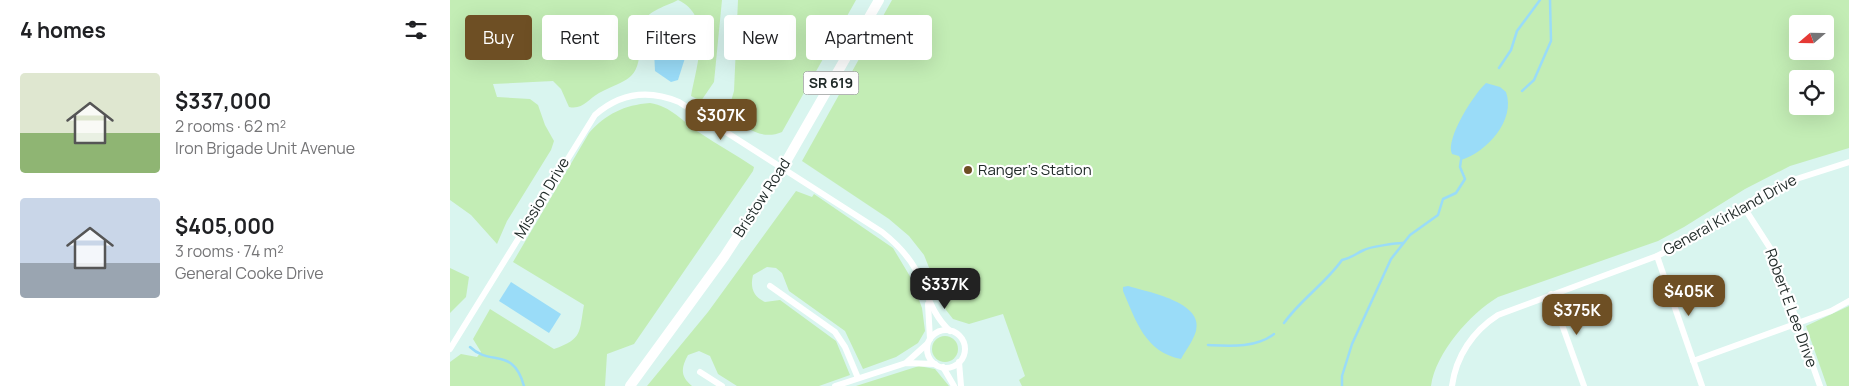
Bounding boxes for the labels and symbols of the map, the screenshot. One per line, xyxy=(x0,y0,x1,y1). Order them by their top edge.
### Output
north arrow xyxy=(1789,15,1834,60)
road number: SR 619 xyxy=(804,72,858,95)
pin: $307K xyxy=(686,98,756,141)
street label: Mission Drive xyxy=(509,153,574,242)
street label: Bristow Road xyxy=(728,154,795,241)
place label: Ranger's Station xyxy=(978,159,1092,180)
marker: Ranger's Station xyxy=(962,164,974,176)
street label: General Kirkland Drive xyxy=(1659,169,1800,260)
street label: Robert E Lee Drive xyxy=(1760,245,1823,370)
pin: $337K xyxy=(910,268,980,310)
pin: $405K xyxy=(1654,274,1724,317)
pin: $375K xyxy=(1542,294,1612,336)

